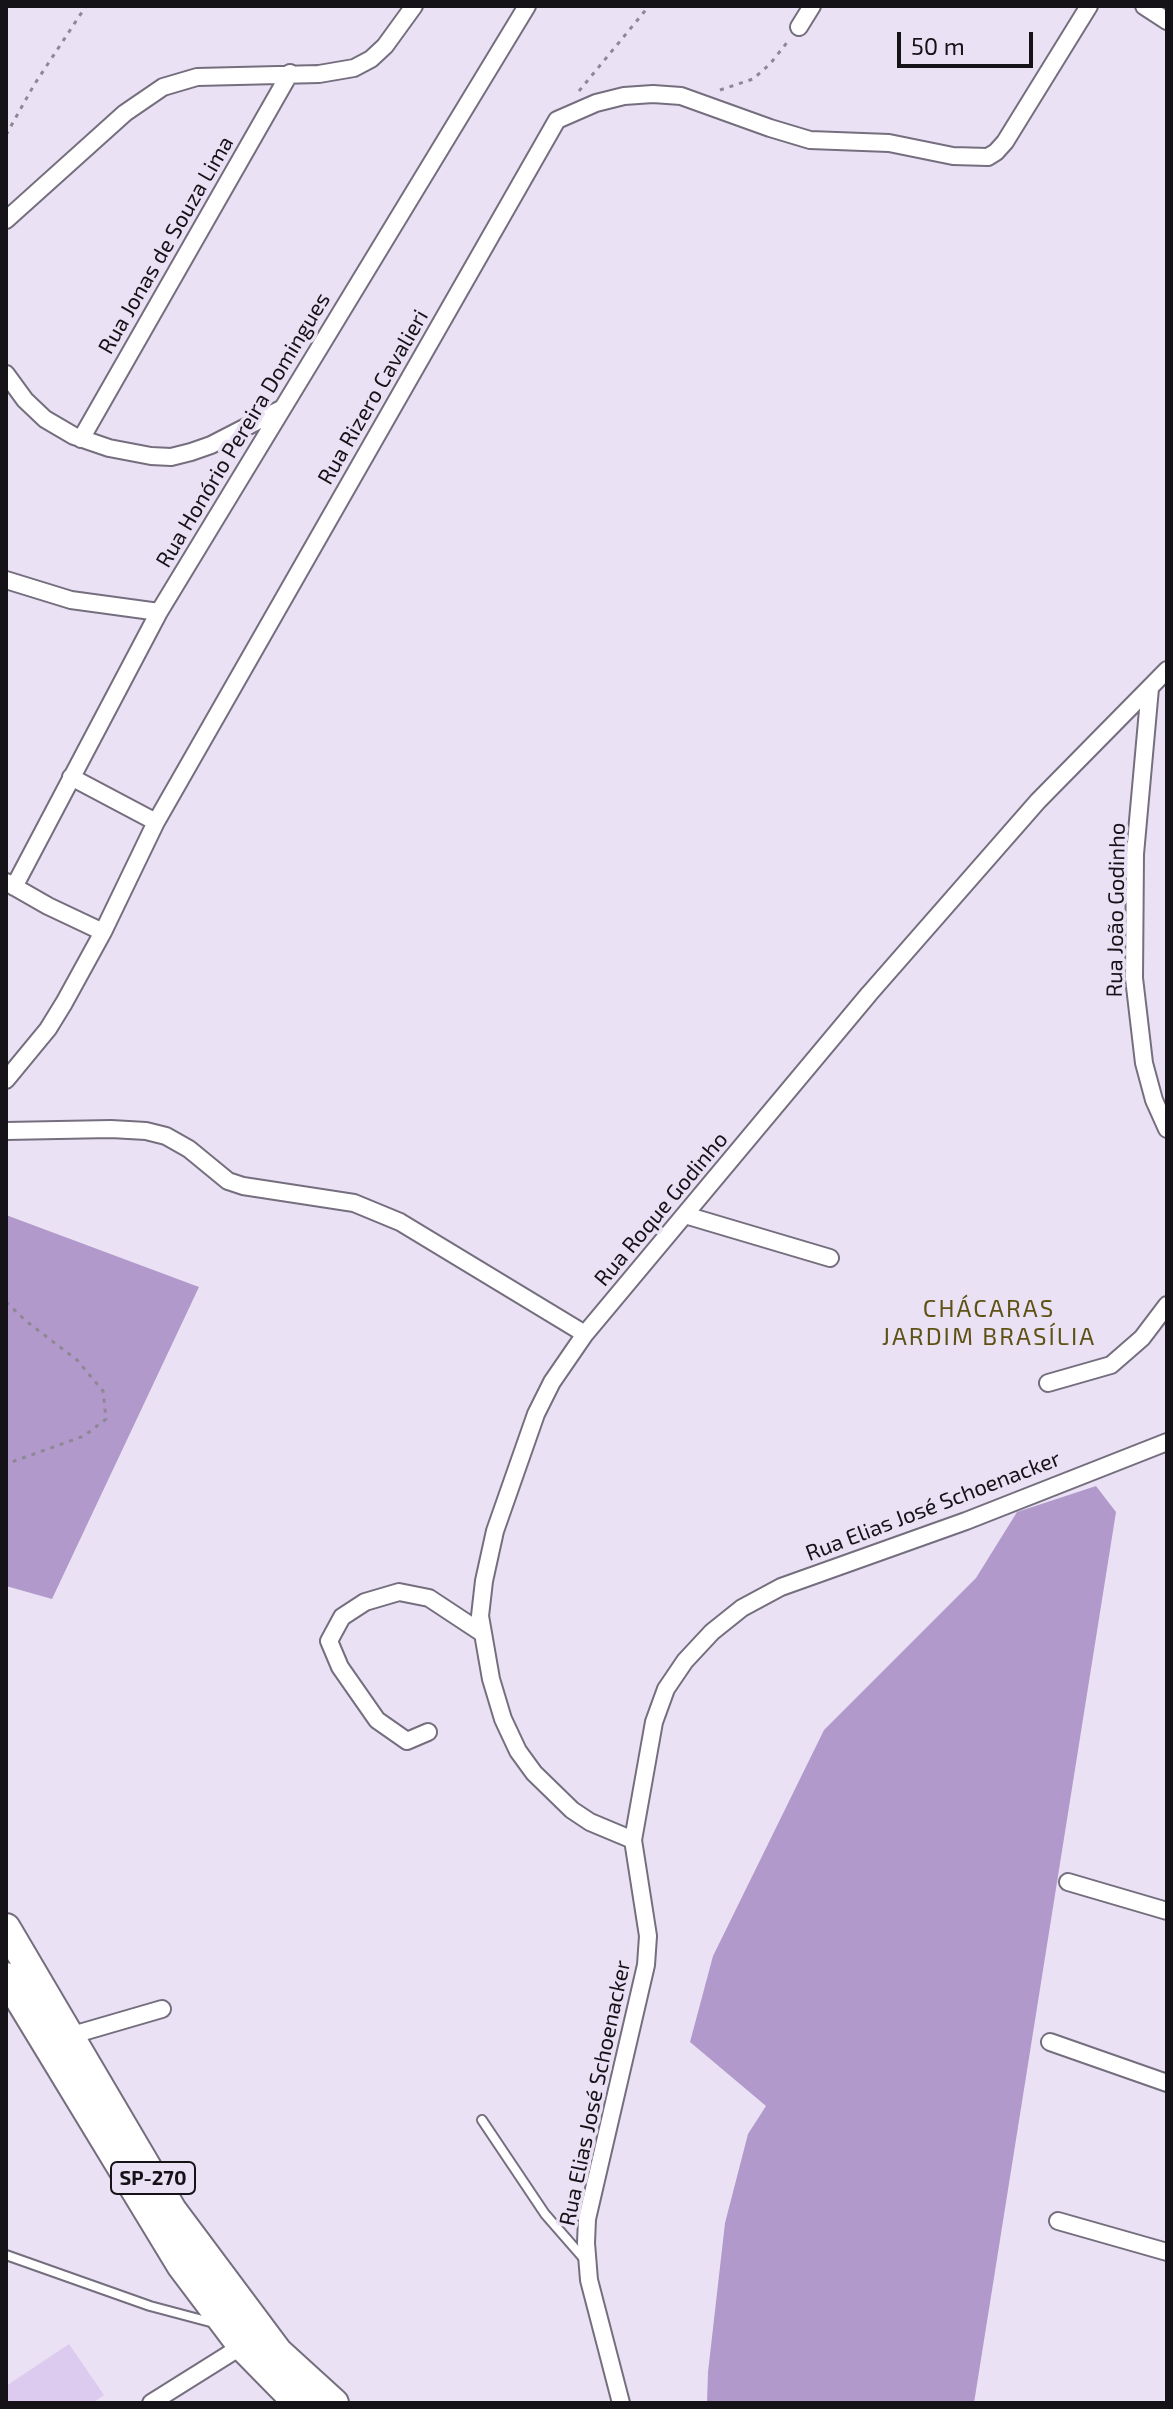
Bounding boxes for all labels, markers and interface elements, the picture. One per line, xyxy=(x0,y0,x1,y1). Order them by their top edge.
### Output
scale bar xyxy=(901,16,1037,66)
text: 50 m xyxy=(911,31,965,60)
street label: Rua Jonas de Souza Lima xyxy=(93,131,239,359)
street label: Rua Honório Pereira Domingues xyxy=(150,288,336,572)
street label: Rua Rizero Cavalieri xyxy=(312,305,434,489)
street label: Rua João Godinho xyxy=(1101,822,1131,998)
street label: Rua Roque Godinho xyxy=(589,1126,733,1292)
district label: CHÁCARAS JARDIM BRASÍLIA xyxy=(882,1295,1096,1351)
street label: Rua Elias José Schoenacker xyxy=(802,1445,1064,1567)
street label: Rua Elias José Schoenacker xyxy=(554,1958,636,2228)
road number: SP-270 xyxy=(111,2162,195,2194)

